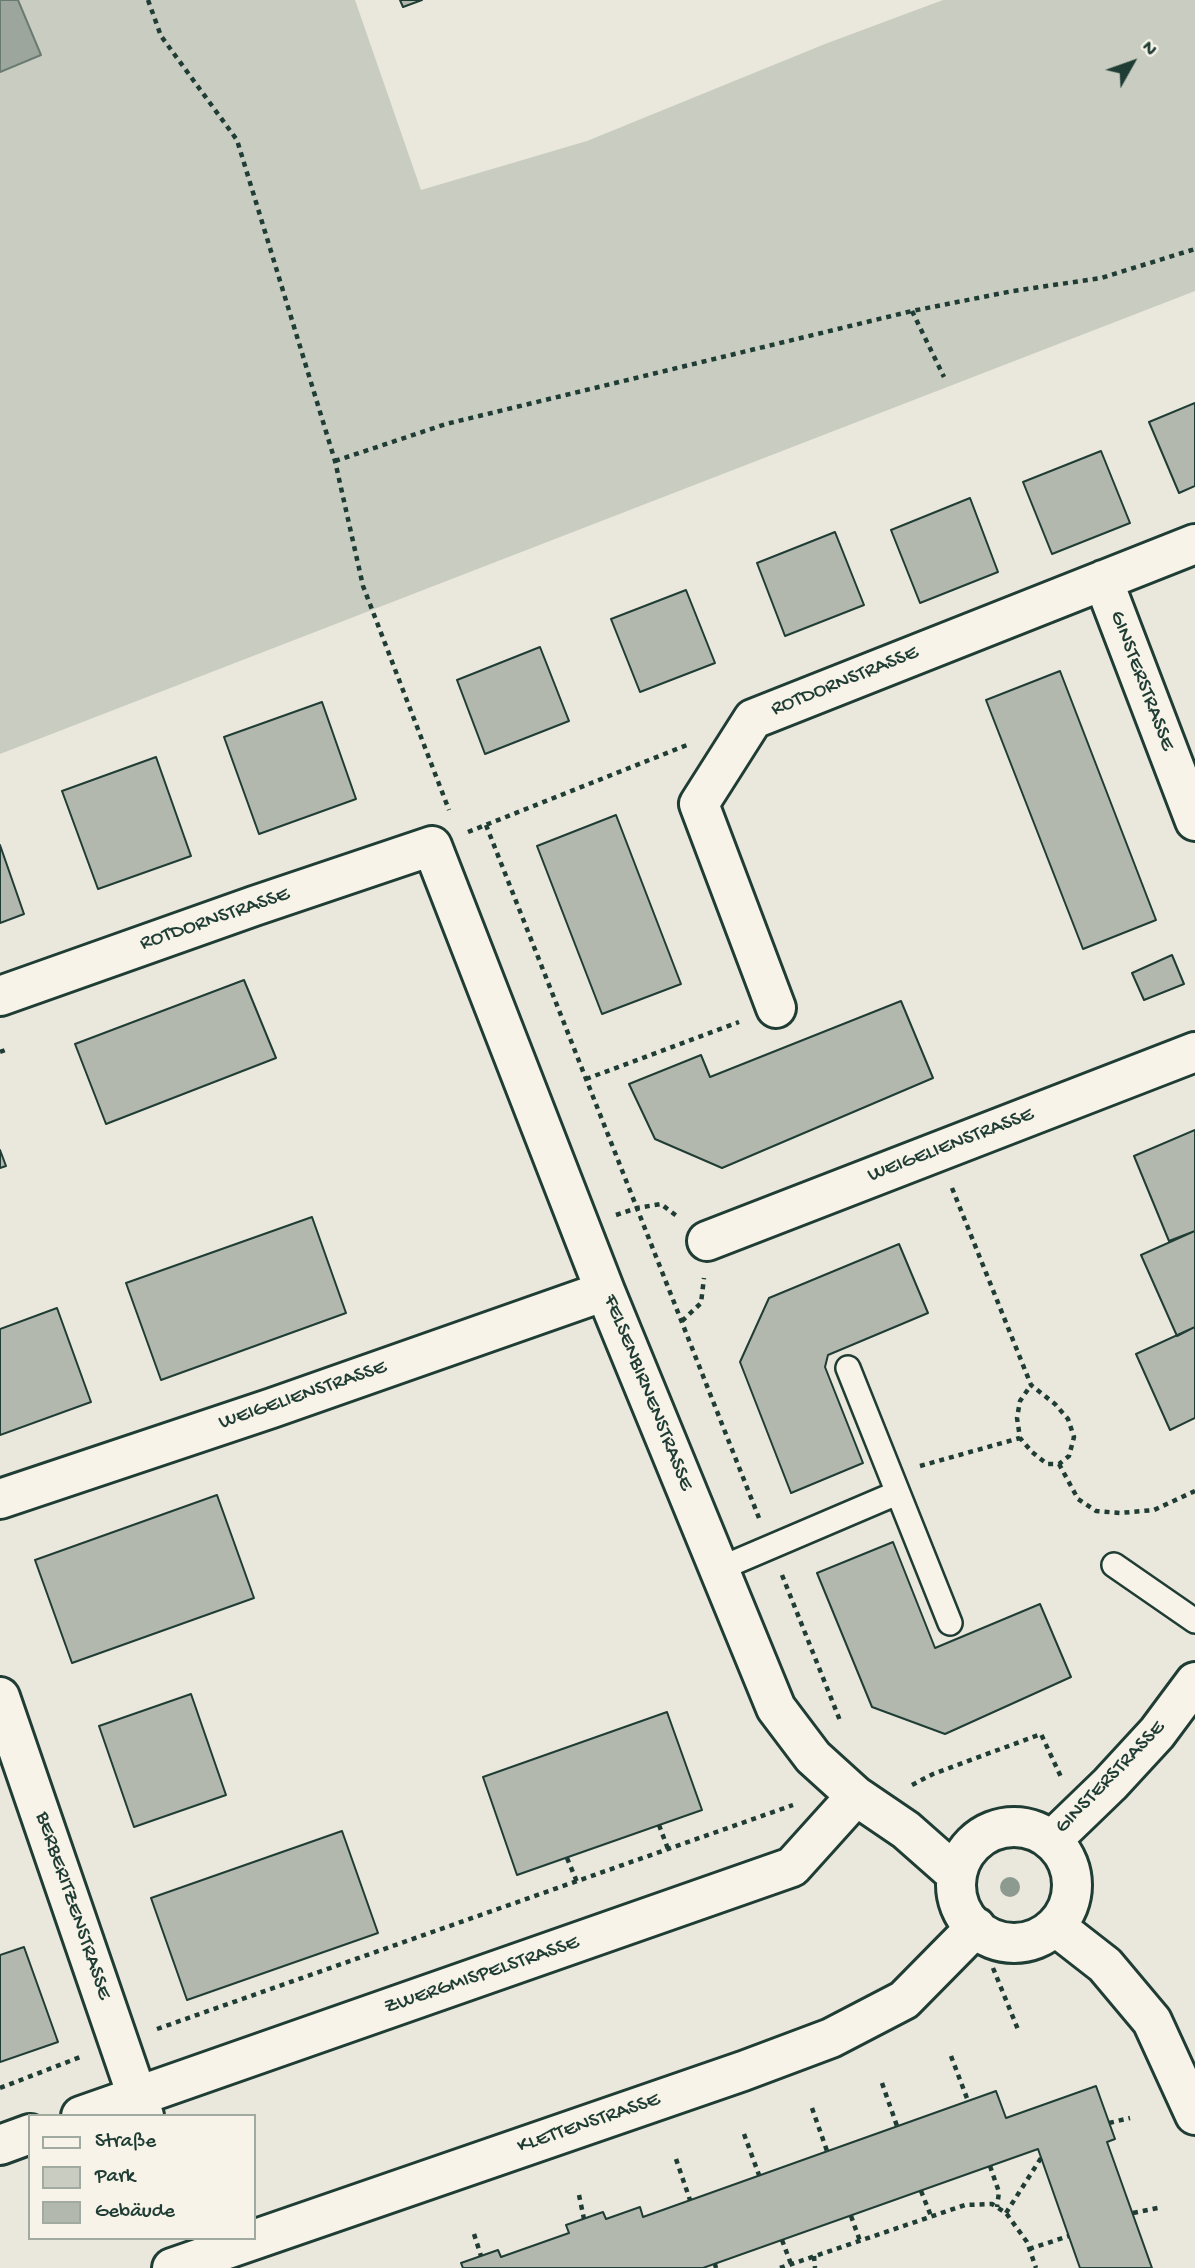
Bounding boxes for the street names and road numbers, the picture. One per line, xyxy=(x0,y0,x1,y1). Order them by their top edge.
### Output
street label: GINSTERSTRASSE xyxy=(1103,608,1179,754)
street label: ROTDORNSTRASSE xyxy=(768,641,922,723)
street label: ROTDORNSTRASSE xyxy=(137,883,293,957)
street label: WEIGELIENSTRASSE xyxy=(865,1103,1037,1189)
street label: FELSENBIRNENSTRASSE xyxy=(596,1291,698,1495)
street label: WEIGELIENSTRASSE xyxy=(216,1355,390,1437)
street label: GINSTERSTRASSE xyxy=(1051,1716,1171,1840)
street label: BERBERITZENSTRASSE xyxy=(28,1809,116,2003)
street label: ZWERGMISPELSTRASSE xyxy=(381,1931,583,2021)
street label: KLETTENSTRASSE xyxy=(514,2088,664,2160)

